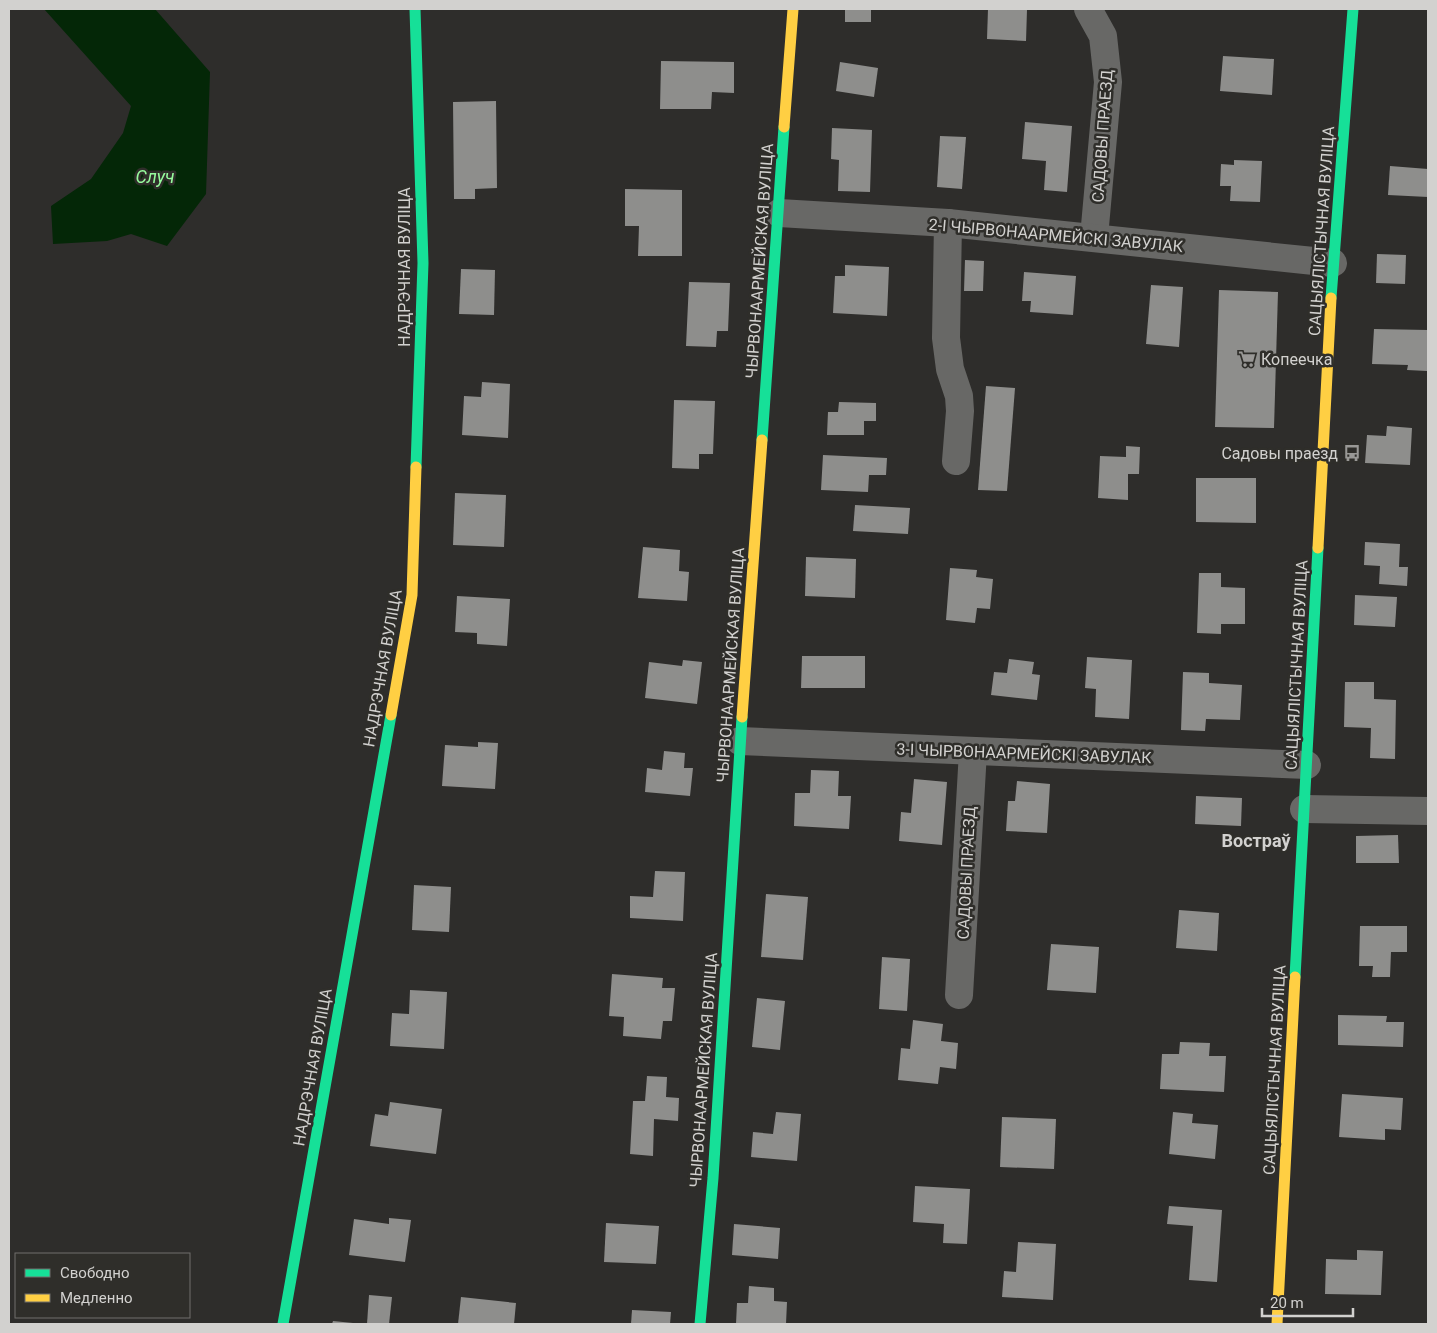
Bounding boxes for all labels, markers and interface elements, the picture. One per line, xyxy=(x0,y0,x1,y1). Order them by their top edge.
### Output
street label: САДОВЫ ПРАЕЗД xyxy=(1088,69,1117,203)
street label: САЦЫЯЛІСТЫЧНАЯ ВУЛІЦА xyxy=(1305,125,1338,337)
street label: ЧЫРВОНААРМЕЙСКАЯ ВУЛІЦА xyxy=(742,142,777,379)
water label: Случ xyxy=(135,166,175,187)
street label: НАДРЭЧНАЯ ВУЛІЦА xyxy=(395,187,414,347)
street label: 2-І ЧЫРВОНААРМЕЙСКІ ЗАВУЛАК xyxy=(928,215,1185,256)
supermarket icon: Копеечка xyxy=(1237,349,1257,369)
place label: Копеечка xyxy=(1261,350,1332,369)
bus stop icon: Садовы праезд xyxy=(1342,443,1362,463)
place label: Садовы праезд xyxy=(1221,444,1338,463)
street label: ЧЫРВОНААРМЕЙСКАЯ ВУЛІЦА xyxy=(713,546,748,783)
street label: САЦЫЯЛІСТЫЧНАЯ ВУЛІЦА xyxy=(1282,559,1312,770)
street label: НАДРЭЧНАЯ ВУЛІЦА xyxy=(359,587,406,748)
street label: 3-І ЧЫРВОНААРМЕЙСКІ ЗАВУЛАК xyxy=(896,740,1153,767)
street label: САДОВЫ ПРАЕЗД xyxy=(954,806,979,940)
district label: Востраў xyxy=(1222,830,1291,851)
street label: ЧЫРВОНААРМЕЙСКАЯ ВУЛІЦА xyxy=(686,951,721,1188)
street label: САЦЫЯЛІСТЫЧНАЯ ВУЛІЦА xyxy=(1260,964,1290,1175)
street label: НАДРЭЧНАЯ ВУЛІЦА xyxy=(289,986,336,1147)
legend xyxy=(15,1253,190,1318)
text: Свободно xyxy=(60,1264,129,1282)
scale bar xyxy=(1262,1286,1353,1318)
text: Медленно xyxy=(60,1289,133,1307)
text: 20 m xyxy=(1270,1294,1304,1312)

